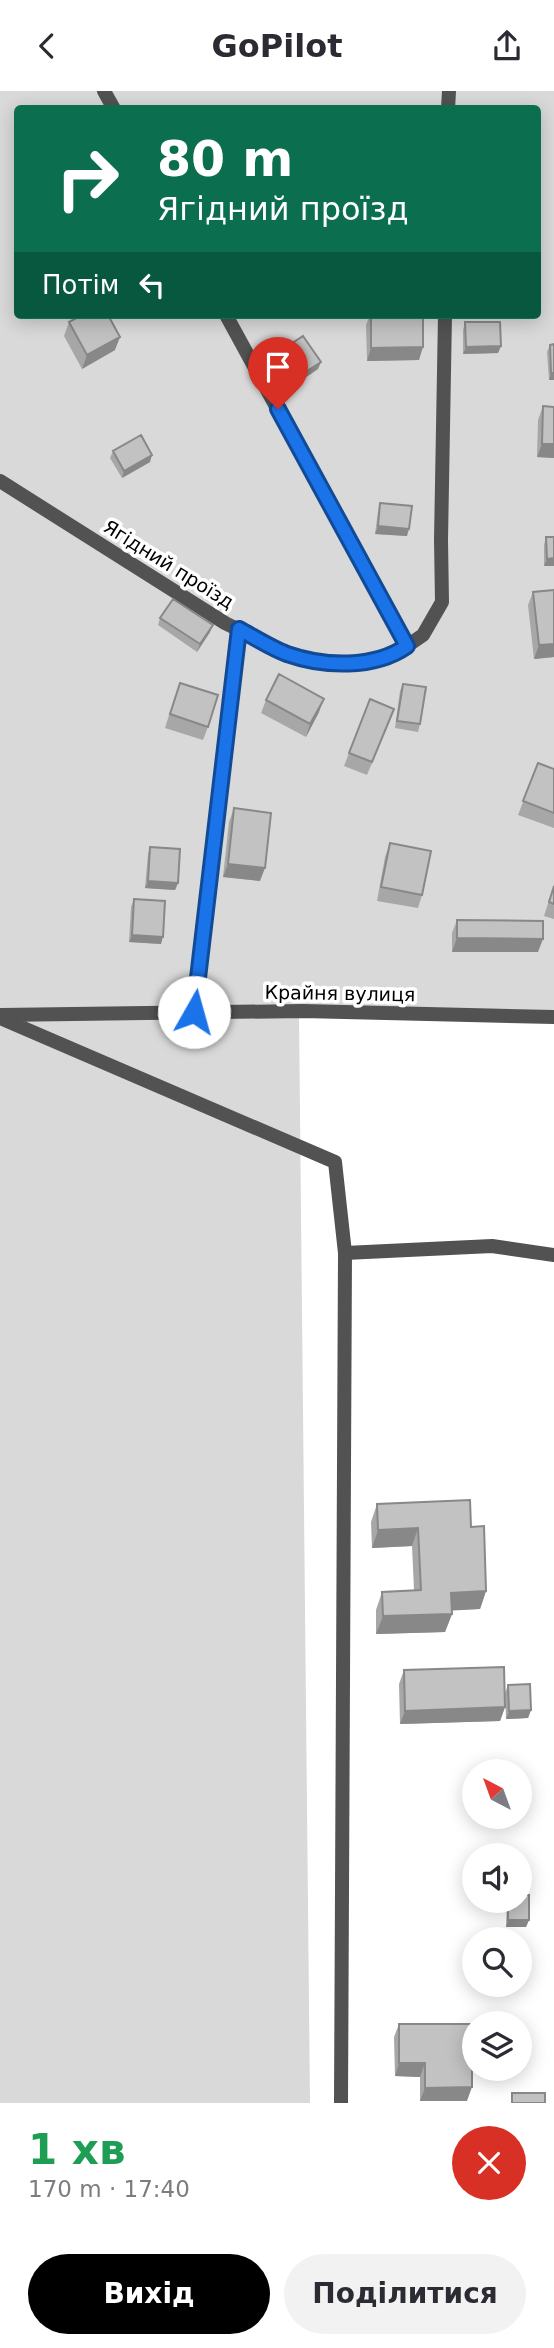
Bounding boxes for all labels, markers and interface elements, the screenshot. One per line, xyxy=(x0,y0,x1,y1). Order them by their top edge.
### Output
icon: back xyxy=(28,27,66,65)
text: GoPilot xyxy=(212,27,342,65)
icon: share xyxy=(488,27,526,65)
text: 80 m xyxy=(157,131,293,188)
icon: right xyxy=(42,133,133,224)
text: Ягідний проїзд xyxy=(157,190,409,228)
icon: left xyxy=(133,266,171,304)
text: Потім xyxy=(42,270,119,300)
pin xyxy=(248,337,308,409)
icon: arrive xyxy=(259,348,297,386)
street label: Ягідний проїзд xyxy=(100,515,238,613)
position arrow xyxy=(157,975,231,1049)
street label: Крайня вулиця xyxy=(264,981,416,1005)
north arrow xyxy=(462,1759,532,1829)
map controls xyxy=(462,1759,532,2081)
button: sound xyxy=(462,1843,532,1913)
button: search xyxy=(462,1927,532,1997)
button: layers xyxy=(462,2011,532,2081)
text: 1 хв xyxy=(28,2125,126,2174)
button: close xyxy=(452,2126,526,2200)
text: 170 m · 17:40 xyxy=(28,2176,190,2202)
button: Вихід xyxy=(28,2254,270,2334)
button: Поділитися xyxy=(284,2254,526,2334)

